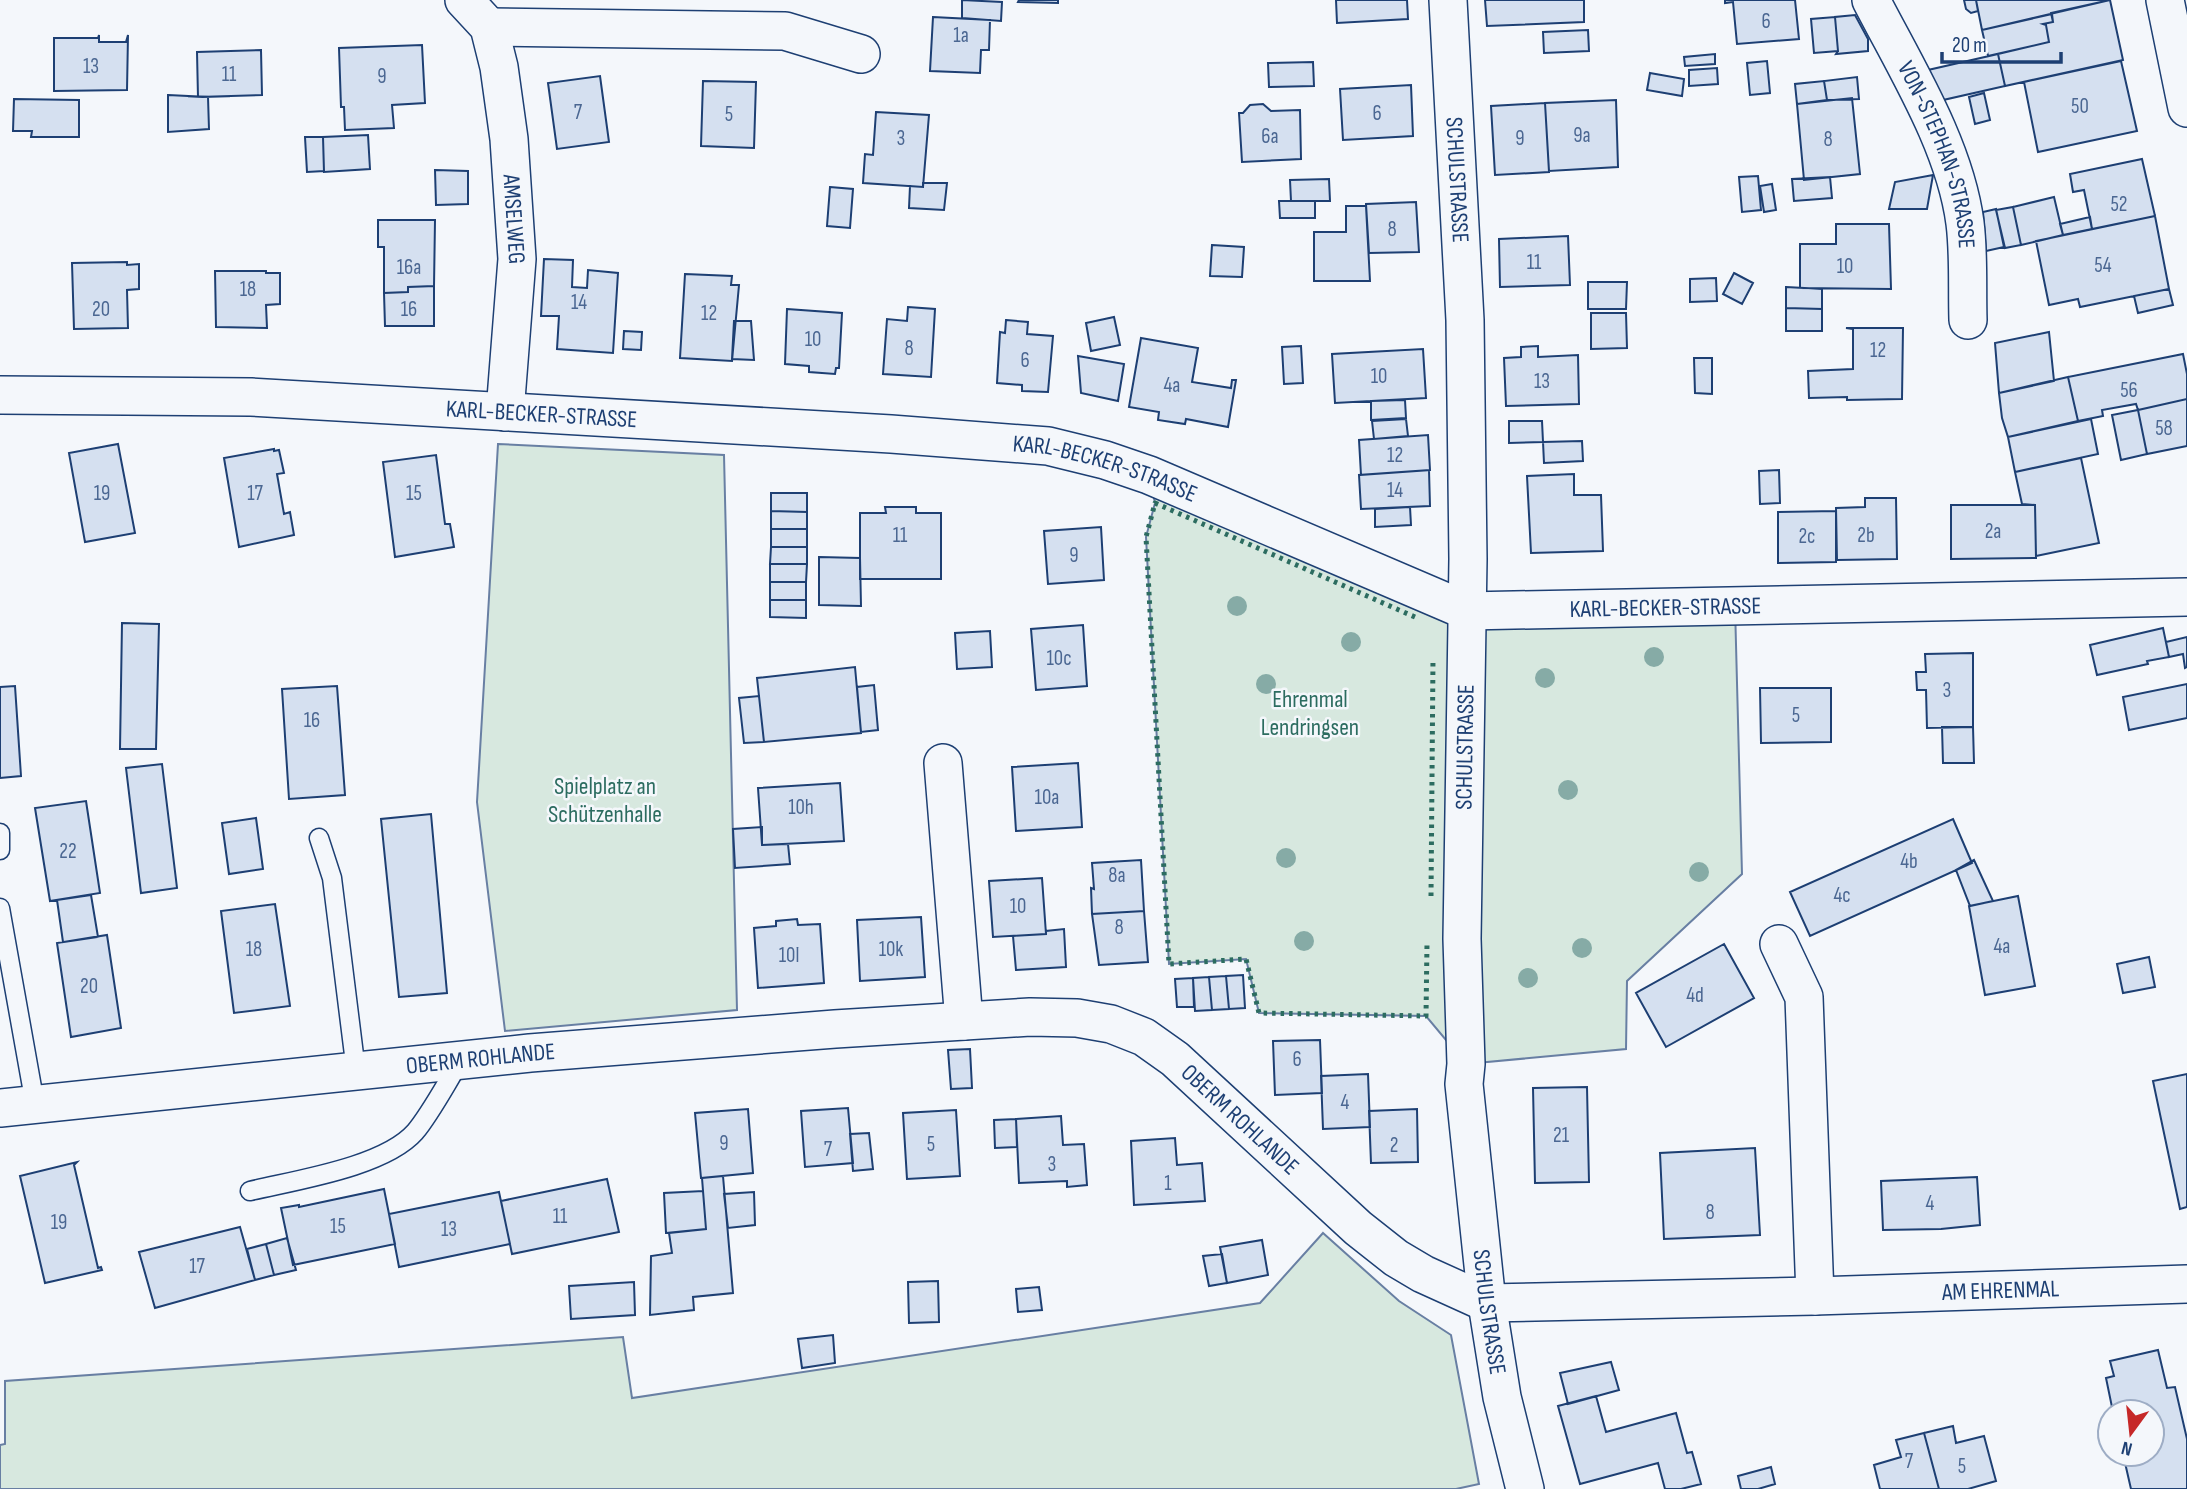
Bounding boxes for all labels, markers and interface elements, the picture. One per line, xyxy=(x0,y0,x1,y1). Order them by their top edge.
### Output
house number: 6 xyxy=(1761,9,1771,34)
scale bar xyxy=(1942,21,2061,65)
house number: 1a xyxy=(953,23,969,48)
text: 20 m xyxy=(1952,33,1987,58)
house number: 13 xyxy=(83,54,99,79)
street label: VON-STEPHAN-STRASSE xyxy=(1892,56,1982,249)
house number: 11 xyxy=(222,62,237,87)
house number: 9 xyxy=(377,64,387,89)
house number: 50 xyxy=(2071,94,2089,119)
house number: 7 xyxy=(574,100,583,125)
house number: 6 xyxy=(1372,101,1382,126)
house number: 5 xyxy=(725,102,733,127)
street label: SCHULSTRASSE xyxy=(1440,116,1475,243)
house number: 9a xyxy=(1573,123,1591,148)
house number: 6a xyxy=(1261,124,1279,149)
house number: 3 xyxy=(897,126,905,151)
house number: 9 xyxy=(1515,126,1525,151)
house number: 8 xyxy=(1823,127,1833,152)
street label: AMSELWEG xyxy=(497,172,532,265)
house number: 52 xyxy=(2110,192,2128,217)
house number: 8 xyxy=(1387,217,1397,242)
house number: 11 xyxy=(1527,250,1542,275)
house number: 54 xyxy=(2094,253,2112,278)
house number: 10 xyxy=(1837,254,1853,279)
house number: 16a xyxy=(397,255,421,280)
house number: 18 xyxy=(240,277,256,302)
house number: 14 xyxy=(571,290,587,315)
house number: 20 xyxy=(92,297,110,322)
house number: 16 xyxy=(401,297,417,322)
house number: 12 xyxy=(701,301,717,326)
house number: 10 xyxy=(805,327,821,352)
house number: 8 xyxy=(904,336,914,361)
house number: 12 xyxy=(1870,338,1886,363)
house number: 6 xyxy=(1020,348,1030,373)
house number: 10 xyxy=(1371,364,1387,389)
house number: 13 xyxy=(1534,369,1550,394)
house number: 4a xyxy=(1164,373,1180,398)
house number: 56 xyxy=(2120,378,2138,403)
street label: KARL-BECKER-STRASSE xyxy=(445,394,638,434)
house number: 58 xyxy=(2155,416,2173,441)
street label: KARL-BECKER-STRASSE xyxy=(1012,429,1202,508)
house number: 12 xyxy=(1387,443,1403,468)
house number: 14 xyxy=(1387,478,1403,503)
house number: 19 xyxy=(94,481,110,506)
house number: 17 xyxy=(247,481,263,506)
house number: 15 xyxy=(406,481,422,506)
house number: 2a xyxy=(1985,519,2001,544)
house number: 11 xyxy=(893,523,908,548)
house number: 2b xyxy=(1857,523,1875,548)
house number: 2c xyxy=(1798,524,1816,549)
house number: 9 xyxy=(1069,543,1079,568)
street label: KARL-BECKER-STRASSE xyxy=(1569,591,1761,624)
house number: 10c xyxy=(1046,646,1072,671)
house number: 3 xyxy=(1943,678,1951,703)
street label: SCHULSTRASSE xyxy=(1449,684,1481,810)
park label: Ehrenmal Lendringsen xyxy=(1261,685,1359,742)
house number: 5 xyxy=(1792,703,1800,728)
house number: 16 xyxy=(304,708,320,733)
park label: Spielplatz an Schützenhalle xyxy=(548,772,662,829)
house number: 10a xyxy=(1035,785,1059,810)
house number: 10h xyxy=(788,795,814,820)
house number: 22 xyxy=(59,839,77,864)
house number: 4b xyxy=(1900,849,1918,874)
house number: 8a xyxy=(1108,863,1126,888)
house number: 4c xyxy=(1833,883,1851,908)
house number: 10 xyxy=(1010,894,1026,919)
house number: 8 xyxy=(1114,915,1124,940)
house number: 4a xyxy=(1994,934,2010,959)
house number: 18 xyxy=(246,937,262,962)
house number: 10k xyxy=(879,937,903,962)
house number: 10l xyxy=(779,943,799,968)
house number: 20 xyxy=(80,974,98,999)
house number: 4d xyxy=(1686,983,1704,1008)
street label: OBERM ROHLANDE xyxy=(404,1037,556,1080)
house number: 6 xyxy=(1292,1047,1302,1072)
street label: OBERM ROHLANDE xyxy=(1175,1058,1305,1181)
house number: 4 xyxy=(1341,1090,1350,1115)
house number: 21 xyxy=(1553,1123,1570,1148)
house number: 9 xyxy=(719,1131,729,1156)
house number: 5 xyxy=(927,1132,935,1157)
house number: 2 xyxy=(1390,1133,1398,1158)
house number: 7 xyxy=(824,1137,833,1162)
house number: 3 xyxy=(1048,1152,1056,1177)
house number: 1 xyxy=(1164,1171,1172,1196)
house number: 4 xyxy=(1926,1191,1935,1216)
house number: 8 xyxy=(1705,1200,1715,1225)
house number: 11 xyxy=(553,1204,568,1229)
house number: 19 xyxy=(51,1210,67,1235)
house number: 15 xyxy=(330,1214,346,1239)
house number: 13 xyxy=(441,1217,457,1242)
street label: SCHULSTRASSE xyxy=(1467,1248,1513,1376)
house number: 17 xyxy=(189,1254,205,1279)
street label: AM EHRENMAL xyxy=(1940,1274,2060,1306)
north arrow xyxy=(2096,1398,2166,1468)
text: N xyxy=(2119,1436,2135,1460)
house number: 7 xyxy=(1905,1449,1914,1474)
house number: 5 xyxy=(1958,1454,1966,1479)

